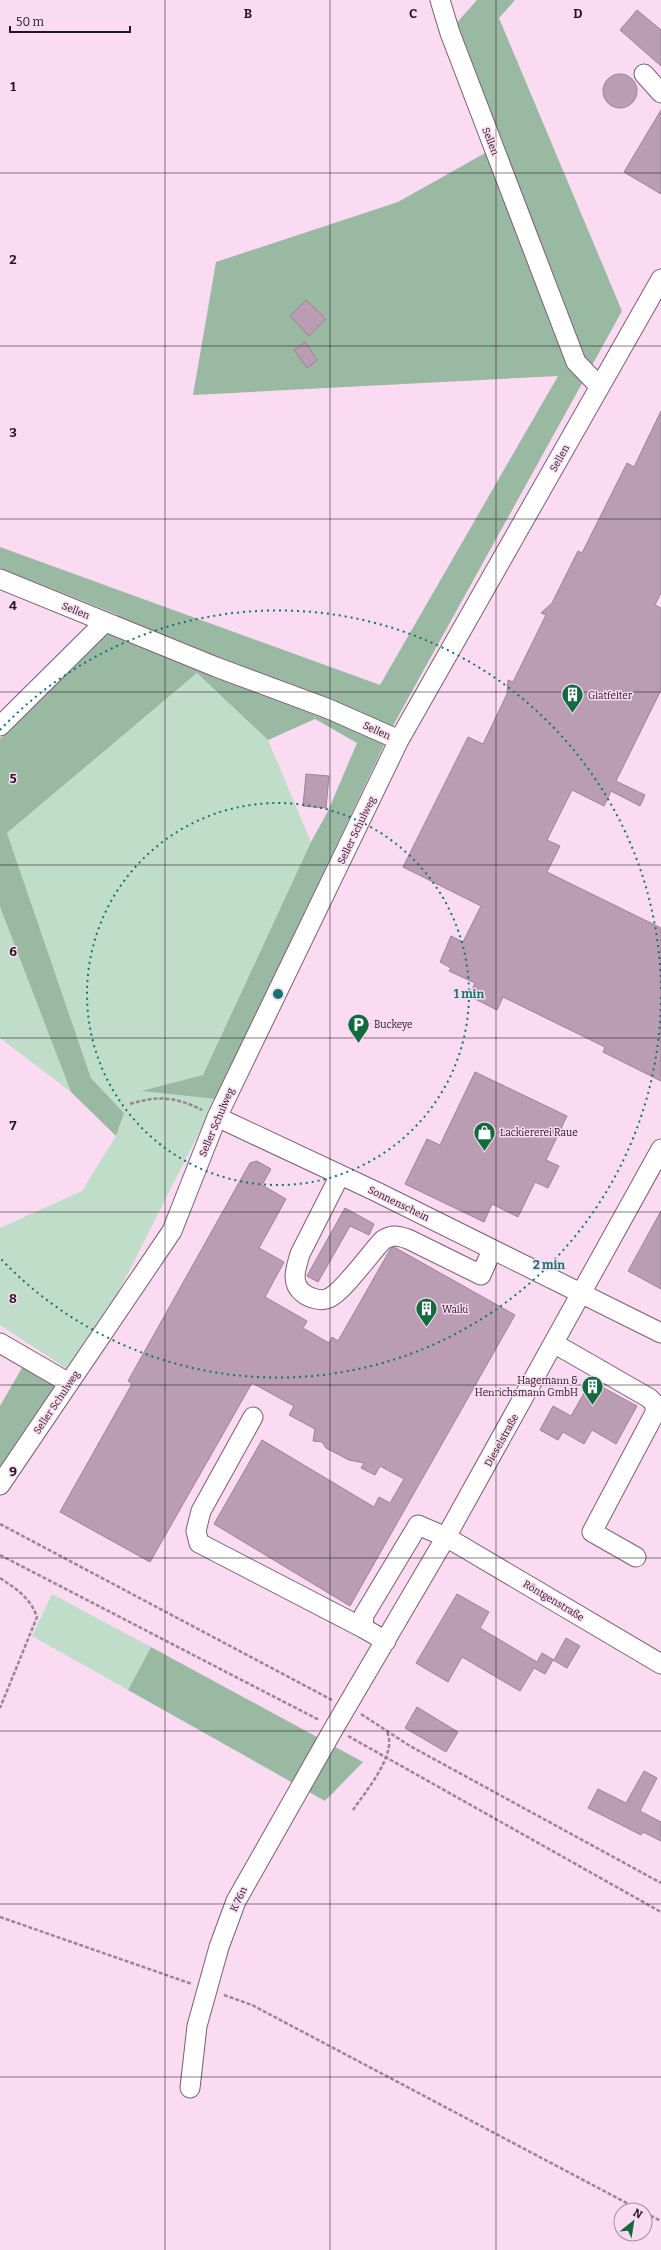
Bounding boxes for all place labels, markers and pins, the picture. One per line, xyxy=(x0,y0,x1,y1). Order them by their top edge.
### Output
building icon: Glatfelter xyxy=(560,682,586,715)
place label: Glatfelter xyxy=(588,690,633,702)
centre of rings xyxy=(271,987,285,1001)
parking icon: Buckeye xyxy=(346,1011,372,1044)
place label: Buckeye xyxy=(374,1019,413,1031)
shop icon: Lackiererei Raue xyxy=(472,1119,498,1152)
place label: Lackiererei Raue xyxy=(500,1127,578,1139)
building icon: Walki xyxy=(413,1296,439,1329)
place label: Walki xyxy=(442,1304,468,1316)
building icon: Hagemann & Henrichsmann GmbH xyxy=(580,1373,606,1406)
place label: Hagemann & Henrichsmann GmbH xyxy=(475,1375,578,1399)

